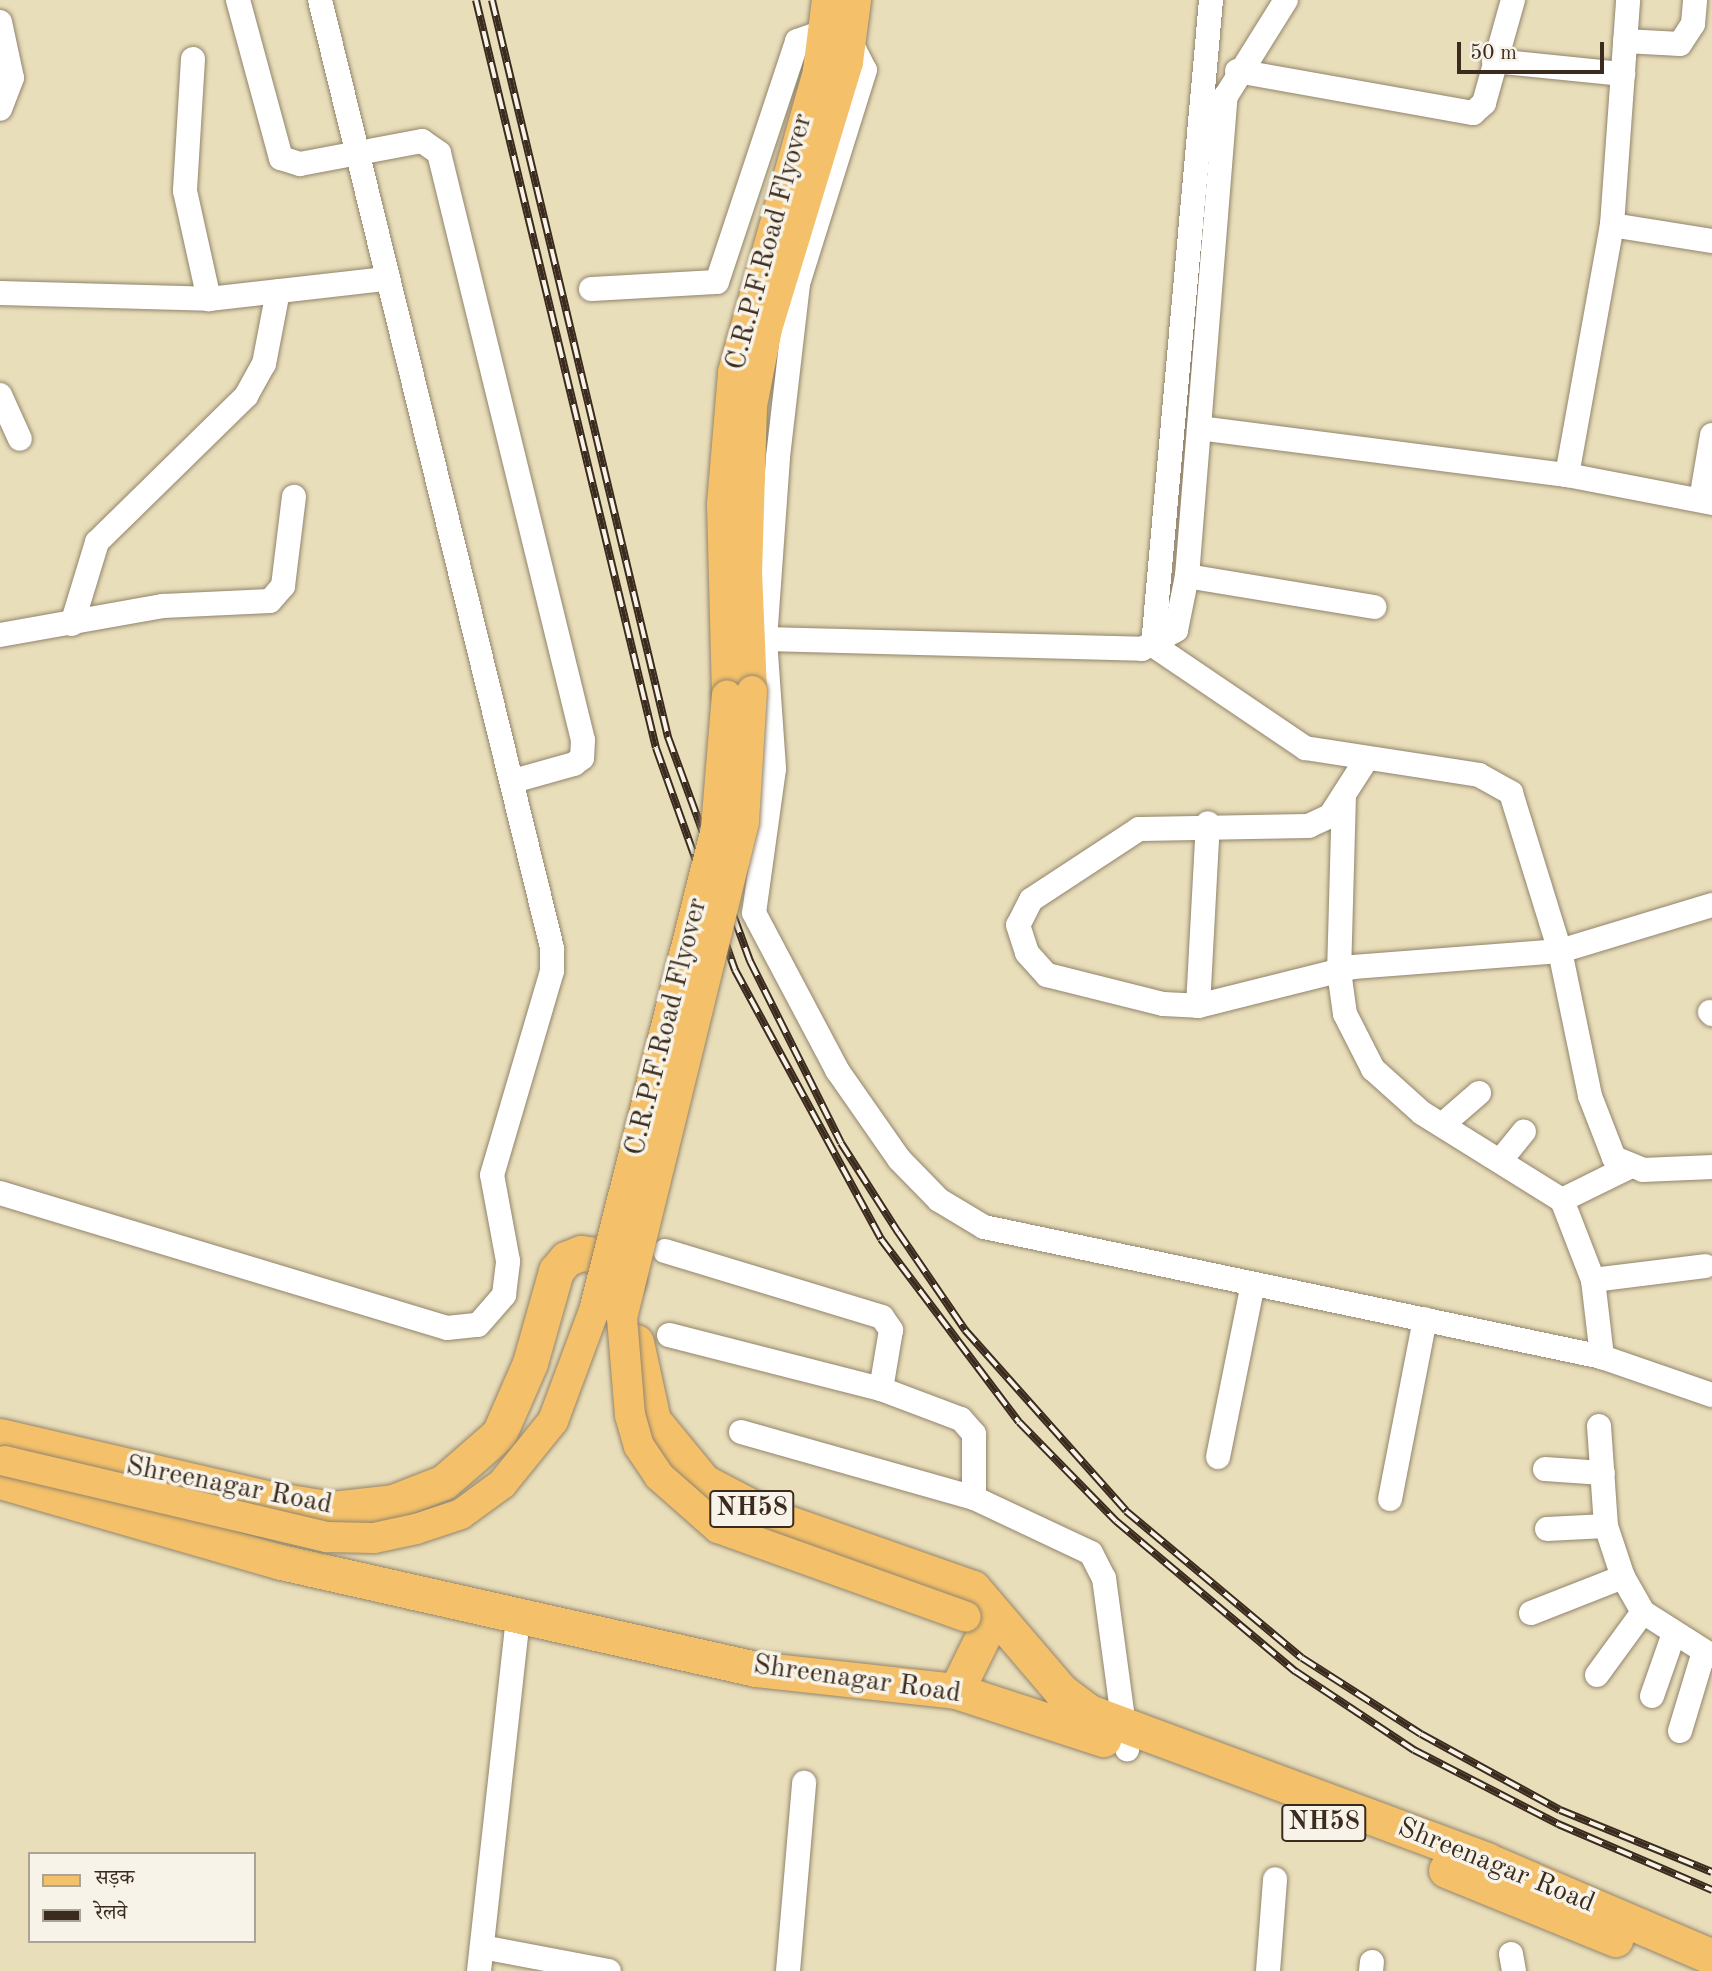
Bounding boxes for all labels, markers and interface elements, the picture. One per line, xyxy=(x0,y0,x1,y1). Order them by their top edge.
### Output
scale bar xyxy=(1460,28,1607,72)
text: 50 m xyxy=(1470,43,1517,64)
street label: C.R.P.F.Road Flyover xyxy=(720,110,820,374)
street label: C.R.P.F.Road Flyover xyxy=(619,895,715,1159)
street label: Shreenagar Road xyxy=(123,1450,335,1522)
road number: NH58 xyxy=(708,1486,796,1532)
street label: Shreenagar Road xyxy=(751,1649,963,1711)
road number: NH58 xyxy=(1280,1800,1368,1846)
street label: Shreenagar Road xyxy=(1393,1811,1599,1921)
legend xyxy=(28,1852,256,1943)
text: सड़क xyxy=(95,1868,134,1889)
text: रेलवे xyxy=(95,1903,127,1924)

